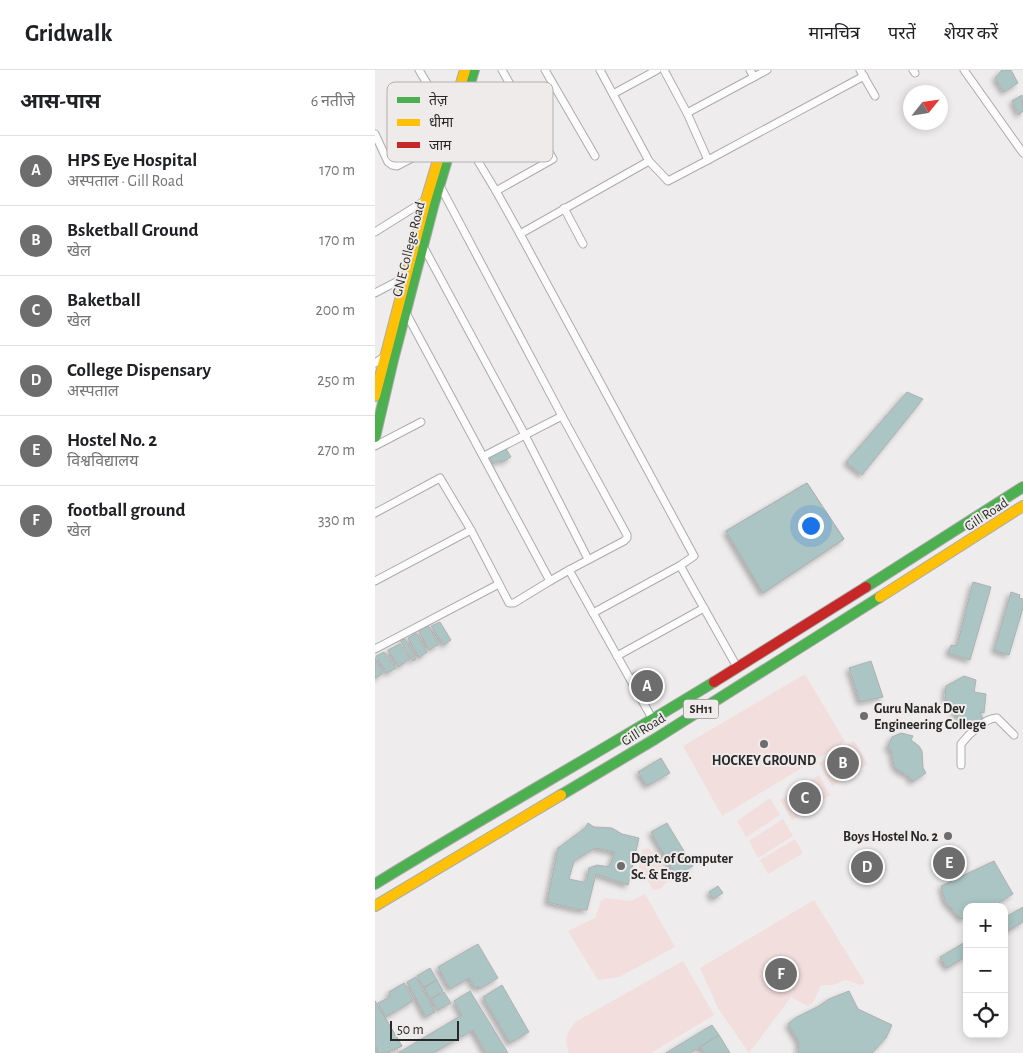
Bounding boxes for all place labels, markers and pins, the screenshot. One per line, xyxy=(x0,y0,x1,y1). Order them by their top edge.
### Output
pin: A xyxy=(631,667,663,705)
place label: Guru Nanak Dev Engineering College xyxy=(874,702,986,732)
marker: Guru Nanak Dev Engineering College xyxy=(858,710,870,722)
marker: HOCKEY GROUND xyxy=(758,738,770,750)
pin: B xyxy=(827,744,859,782)
place label: HOCKEY GROUND xyxy=(712,754,816,768)
pin: C xyxy=(789,779,821,817)
place label: Boys Hostel No. 2 xyxy=(843,830,938,844)
marker: Boys Hostel No. 2 xyxy=(942,830,954,842)
pin: E xyxy=(933,844,965,882)
pin: D xyxy=(851,848,883,886)
place label: Dept. of Computer Sc. & Engg. xyxy=(631,852,733,882)
marker: Dept. of Computer Sc. & Engg. xyxy=(615,860,627,872)
pin: F xyxy=(765,955,797,993)

